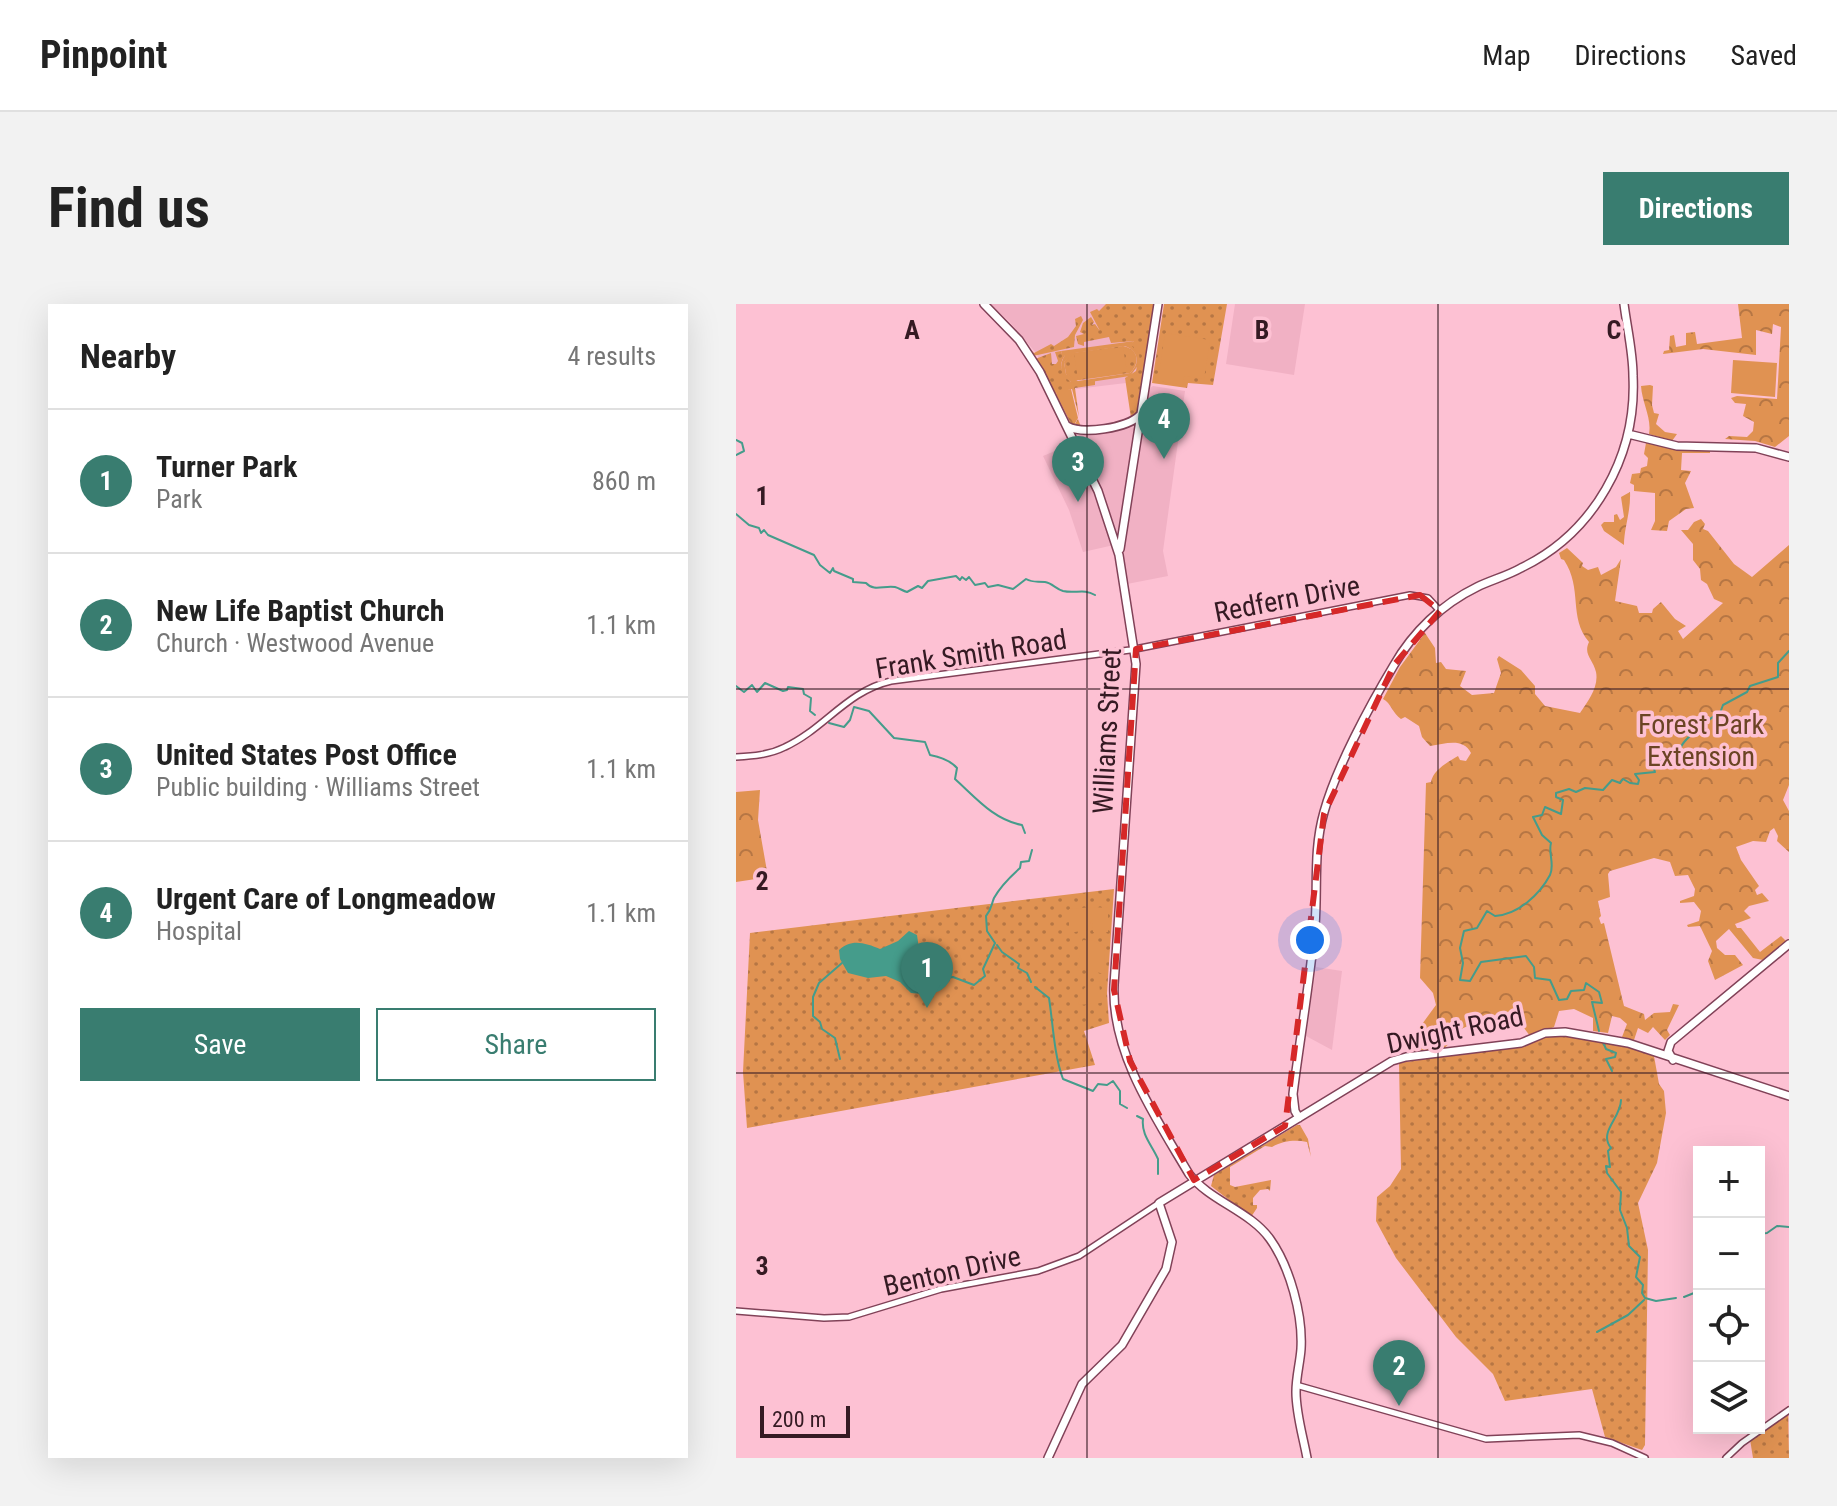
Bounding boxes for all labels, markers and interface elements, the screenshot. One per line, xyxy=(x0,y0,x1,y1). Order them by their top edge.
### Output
text: Pinpoint xyxy=(40,33,168,77)
text: Map xyxy=(1482,39,1531,72)
text: Directions xyxy=(1575,39,1686,72)
text: Saved xyxy=(1730,39,1797,72)
button: Directions xyxy=(1603,172,1789,245)
text: Find us xyxy=(48,175,210,241)
text: A xyxy=(904,315,920,345)
text: B xyxy=(1255,315,1269,345)
text: C xyxy=(1607,315,1622,345)
text: Nearby xyxy=(80,336,176,376)
text: 4 results xyxy=(567,341,656,371)
pin: 4 xyxy=(1138,393,1190,459)
pin: 3 xyxy=(1052,436,1104,502)
text: Turner Park xyxy=(156,449,297,484)
text: 1 xyxy=(99,466,113,496)
text: 860 m xyxy=(592,466,656,496)
text: 1 xyxy=(755,481,769,511)
text: Park xyxy=(156,484,202,514)
street label: Redfern Drive xyxy=(1211,569,1363,629)
text: New Life Baptist Church xyxy=(156,593,444,628)
text: 2 xyxy=(99,610,113,640)
text: 1.1 km xyxy=(586,610,656,640)
street label: Frank Smith Road xyxy=(873,623,1069,685)
text: Church · Westwood Avenue xyxy=(156,628,434,658)
street label: Williams Street xyxy=(1086,647,1128,815)
park label: Forest Park Extension xyxy=(1638,708,1764,773)
text: United States Post Office xyxy=(156,737,457,772)
text: 3 xyxy=(99,754,113,784)
text: 1.1 km xyxy=(586,754,656,784)
text: Public building · Williams Street xyxy=(156,772,480,802)
text: 2 xyxy=(755,866,769,896)
text: Urgent Care of Longmeadow xyxy=(156,881,496,916)
text: 4 xyxy=(99,898,113,928)
text: 1.1 km xyxy=(586,898,656,928)
text: Hospital xyxy=(156,916,242,946)
your location xyxy=(1290,920,1330,960)
pin: 1 xyxy=(901,942,953,1008)
street label: Dwight Road xyxy=(1384,999,1526,1061)
button: Save xyxy=(80,1008,360,1081)
button: Share xyxy=(376,1008,656,1081)
map controls xyxy=(1693,1146,1765,1434)
button: + xyxy=(1693,1146,1765,1218)
button: − xyxy=(1693,1218,1765,1290)
street label: Benton Drive xyxy=(880,1239,1024,1303)
text: 3 xyxy=(755,1251,769,1281)
button: locate xyxy=(1693,1290,1765,1362)
pin: 2 xyxy=(1373,1340,1425,1406)
button: layers xyxy=(1693,1362,1765,1434)
scale bar xyxy=(760,1402,850,1438)
text: 200 m xyxy=(772,1407,826,1432)

